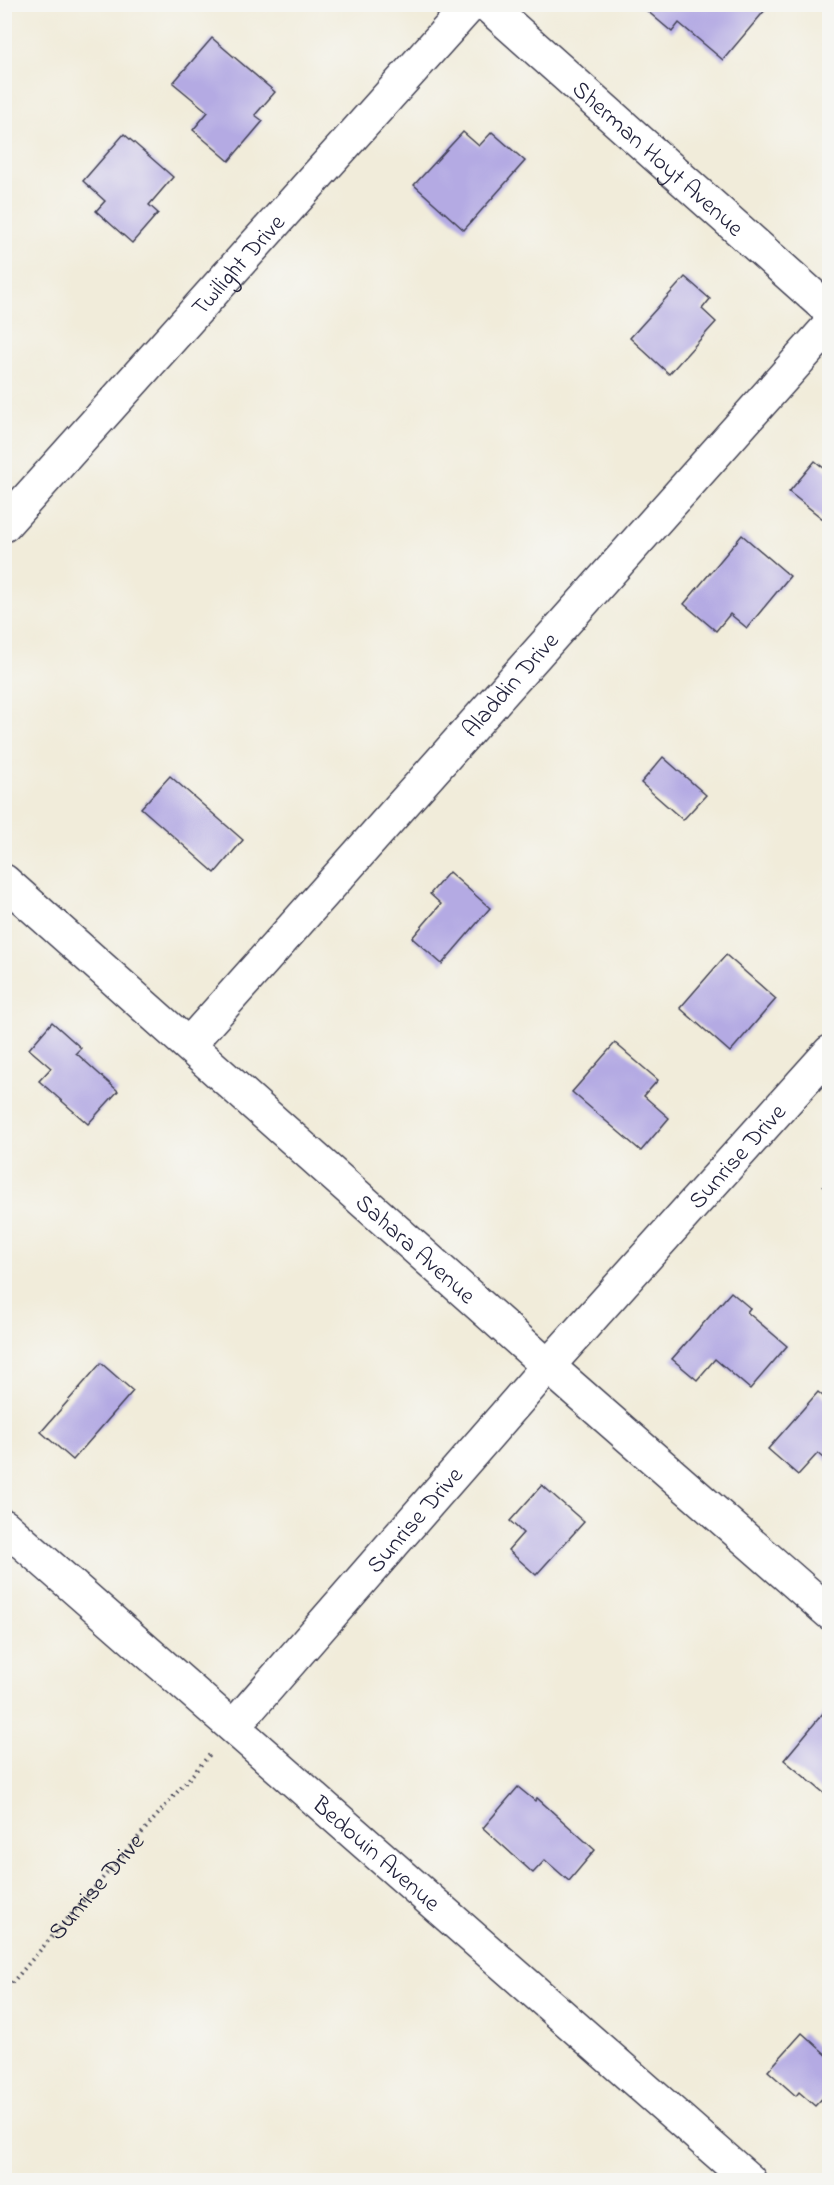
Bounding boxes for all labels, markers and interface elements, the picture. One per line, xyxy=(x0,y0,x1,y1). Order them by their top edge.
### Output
street label: Sherman Hoyt Avenue xyxy=(563,73,751,246)
street label: Twilight Drive xyxy=(184,207,295,325)
street label: Aladdin Drive xyxy=(455,625,568,746)
street label: Sunrise Drive xyxy=(681,1097,796,1218)
street label: Sahara Avenue xyxy=(346,1187,483,1314)
street label: Sunrise Drive xyxy=(359,1460,473,1582)
street label: Bedouin Avenue xyxy=(302,1788,447,1921)
street label: Sunrise Drive xyxy=(41,1826,154,1949)

